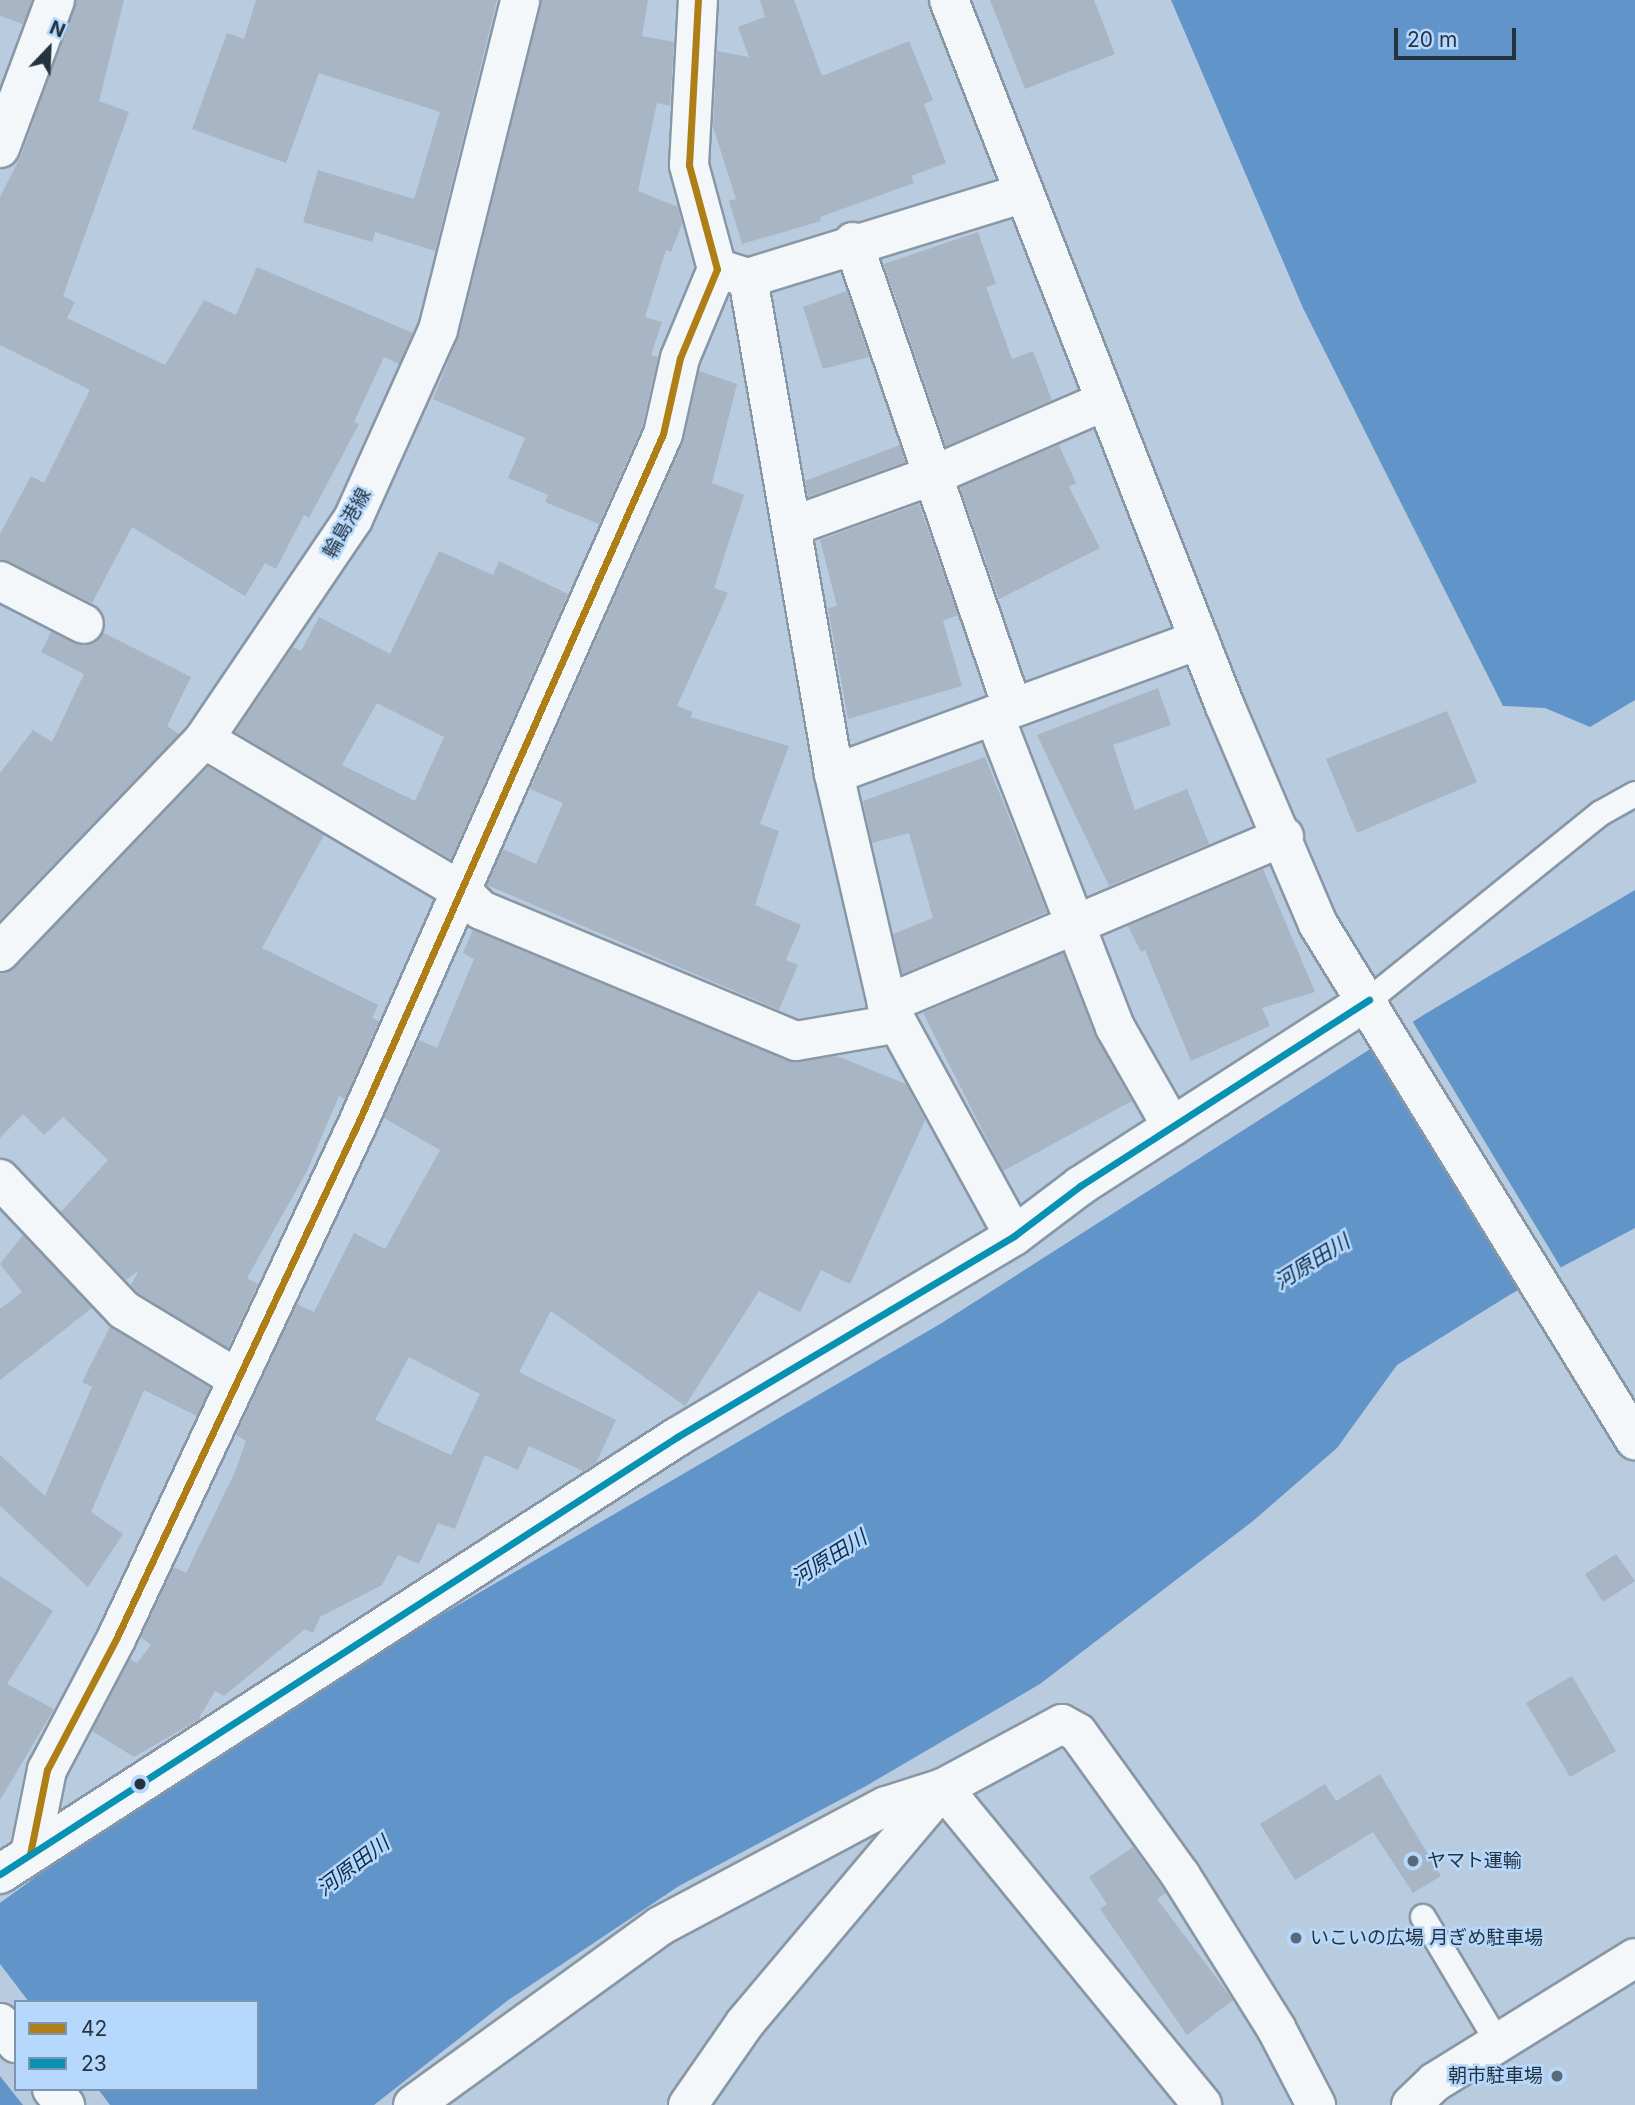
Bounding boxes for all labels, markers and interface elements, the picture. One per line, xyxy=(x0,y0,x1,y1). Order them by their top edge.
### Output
north arrow xyxy=(14,14,84,84)
scale bar xyxy=(1397,14,1520,58)
text: N xyxy=(46,16,69,43)
text: 20 m xyxy=(1407,27,1457,52)
street label: 輪島港線 xyxy=(319,484,375,562)
water label: 河原田川 xyxy=(1270,1229,1354,1295)
water label: 河原田川 xyxy=(787,1525,871,1591)
unlabelled marker xyxy=(133,1777,147,1791)
water label: 河原田川 xyxy=(312,1831,394,1901)
place label: ヤマト運輸 xyxy=(1427,1850,1522,1872)
marker: ヤマト運輸 xyxy=(1405,1853,1421,1869)
place label: いこいの広場 月ぎめ駐車場 xyxy=(1310,1927,1543,1949)
marker: いこいの広場 月ぎめ駐車場 xyxy=(1288,1930,1304,1946)
legend xyxy=(14,2000,259,2091)
text: 42 xyxy=(81,2016,107,2041)
text: 23 xyxy=(81,2051,107,2076)
place label: 朝市駐車場 xyxy=(1448,2065,1543,2087)
marker: 朝市駐車場 xyxy=(1549,2068,1565,2084)

